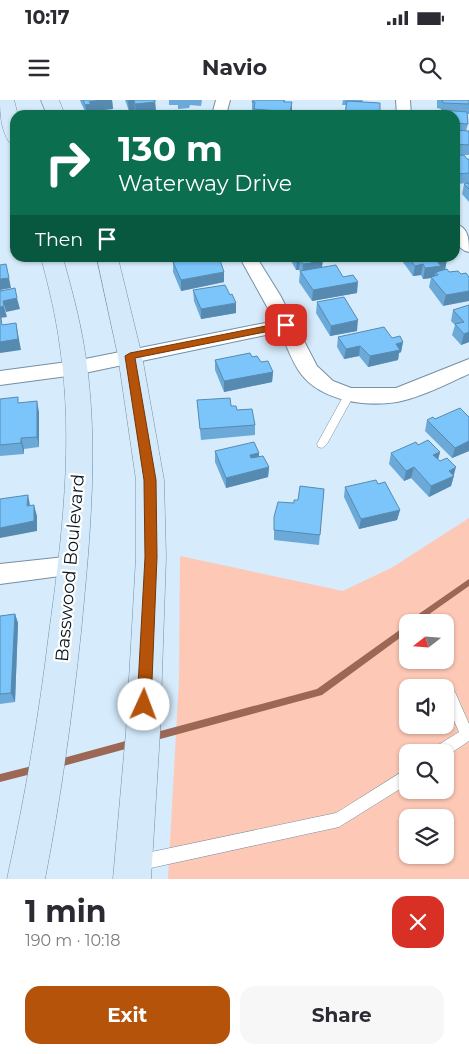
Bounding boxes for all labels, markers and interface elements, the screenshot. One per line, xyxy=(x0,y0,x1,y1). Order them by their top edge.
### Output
text: 10:17 xyxy=(25,6,70,29)
icon: menu xyxy=(25,54,53,82)
text: Navio xyxy=(202,54,267,81)
icon: search xyxy=(416,54,444,82)
text: 130 m xyxy=(118,127,223,170)
icon: right xyxy=(35,130,100,195)
text: Waterway Drive xyxy=(118,170,292,197)
icon: arrive xyxy=(93,225,121,253)
text: Then xyxy=(35,228,83,251)
pin xyxy=(265,304,307,346)
icon: arrive xyxy=(272,311,300,339)
street label: Basswood Boulevard xyxy=(51,473,89,663)
north arrow xyxy=(399,614,454,669)
map controls xyxy=(399,614,454,864)
position arrow xyxy=(117,678,169,730)
button: sound xyxy=(399,679,454,734)
button: search xyxy=(399,744,454,799)
button: layers xyxy=(399,809,454,864)
text: 1 min xyxy=(25,893,106,930)
button: close xyxy=(392,896,444,948)
text: 190 m · 10:18 xyxy=(25,931,120,950)
button: Exit xyxy=(25,986,230,1044)
button: Share xyxy=(240,986,444,1044)

